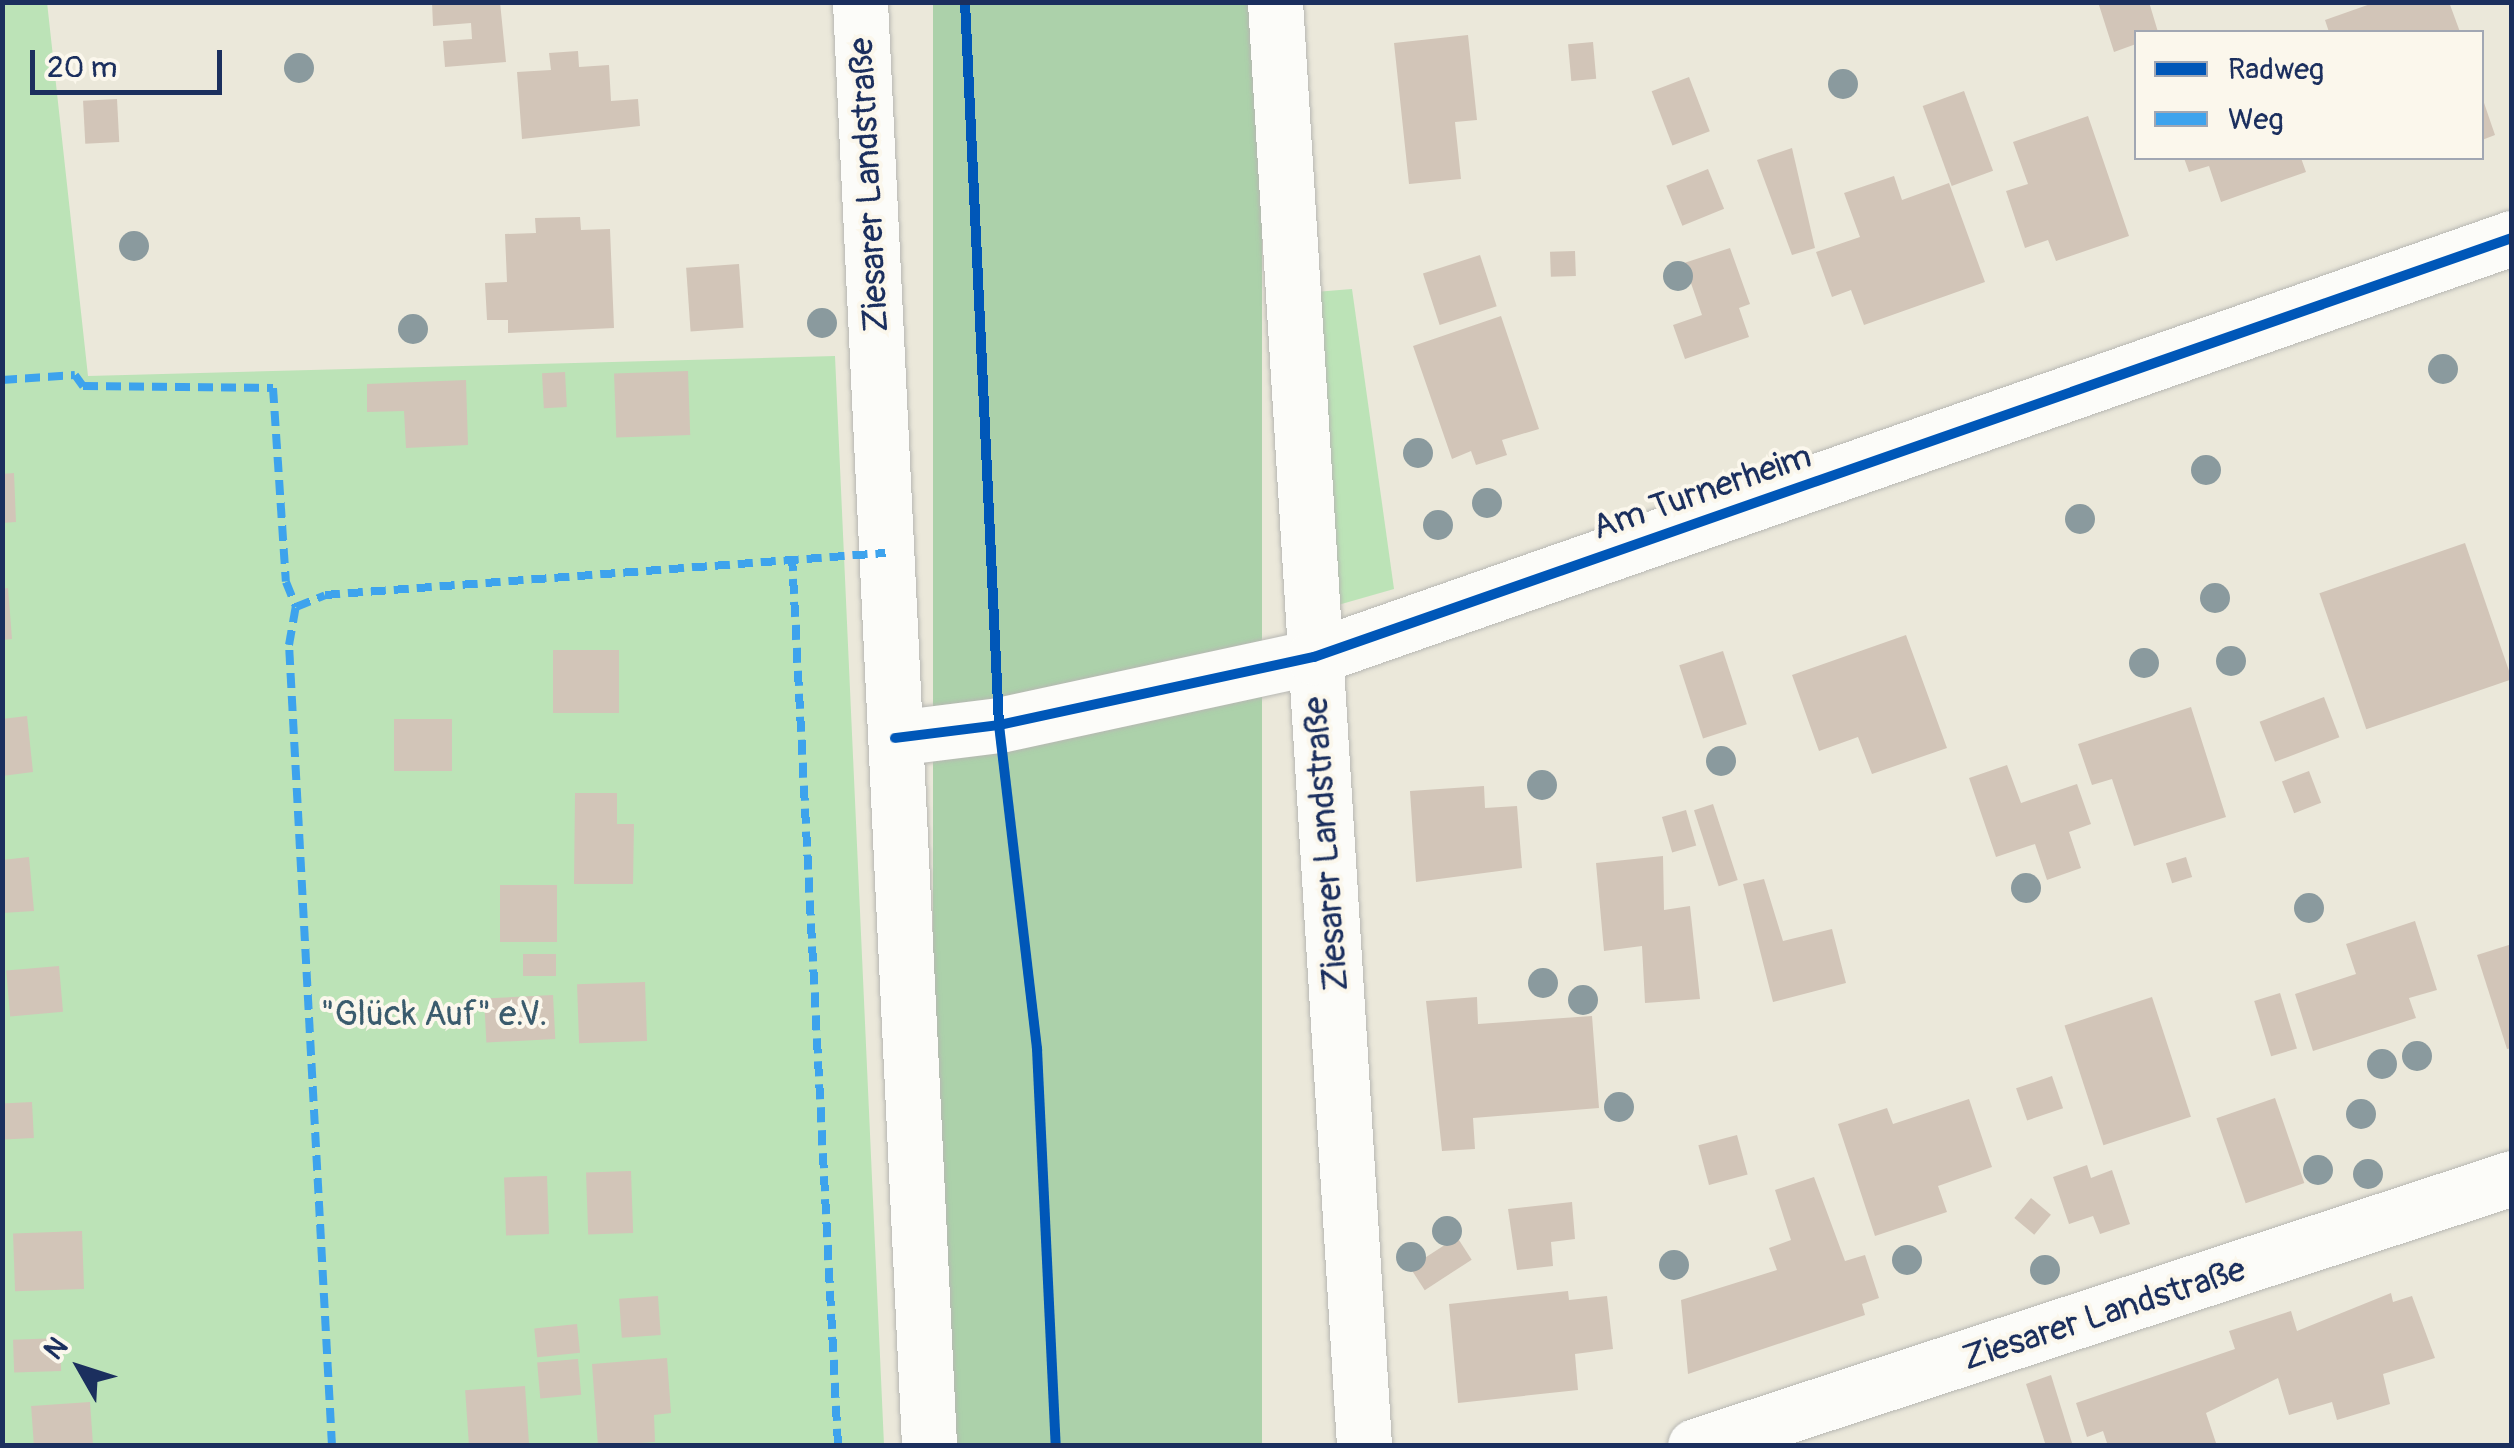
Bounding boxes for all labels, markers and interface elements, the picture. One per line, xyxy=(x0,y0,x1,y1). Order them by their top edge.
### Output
scale bar xyxy=(35,30,228,92)
legend xyxy=(2134,30,2484,160)
street label: Ziesarer Landstraße xyxy=(840,37,898,333)
text: 20 m xyxy=(47,49,117,86)
text: Radweg xyxy=(2228,51,2324,88)
text: Weg xyxy=(2228,101,2284,138)
street label: Am Turnerheim xyxy=(1587,435,1817,549)
street label: Ziesarer Landstraße xyxy=(1295,695,1357,993)
park label: "Glück Auf" e.V. xyxy=(320,993,548,1035)
street label: Ziesarer Landstraße xyxy=(1957,1248,2251,1380)
north arrow xyxy=(30,1318,130,1418)
text: N xyxy=(37,1330,76,1367)

